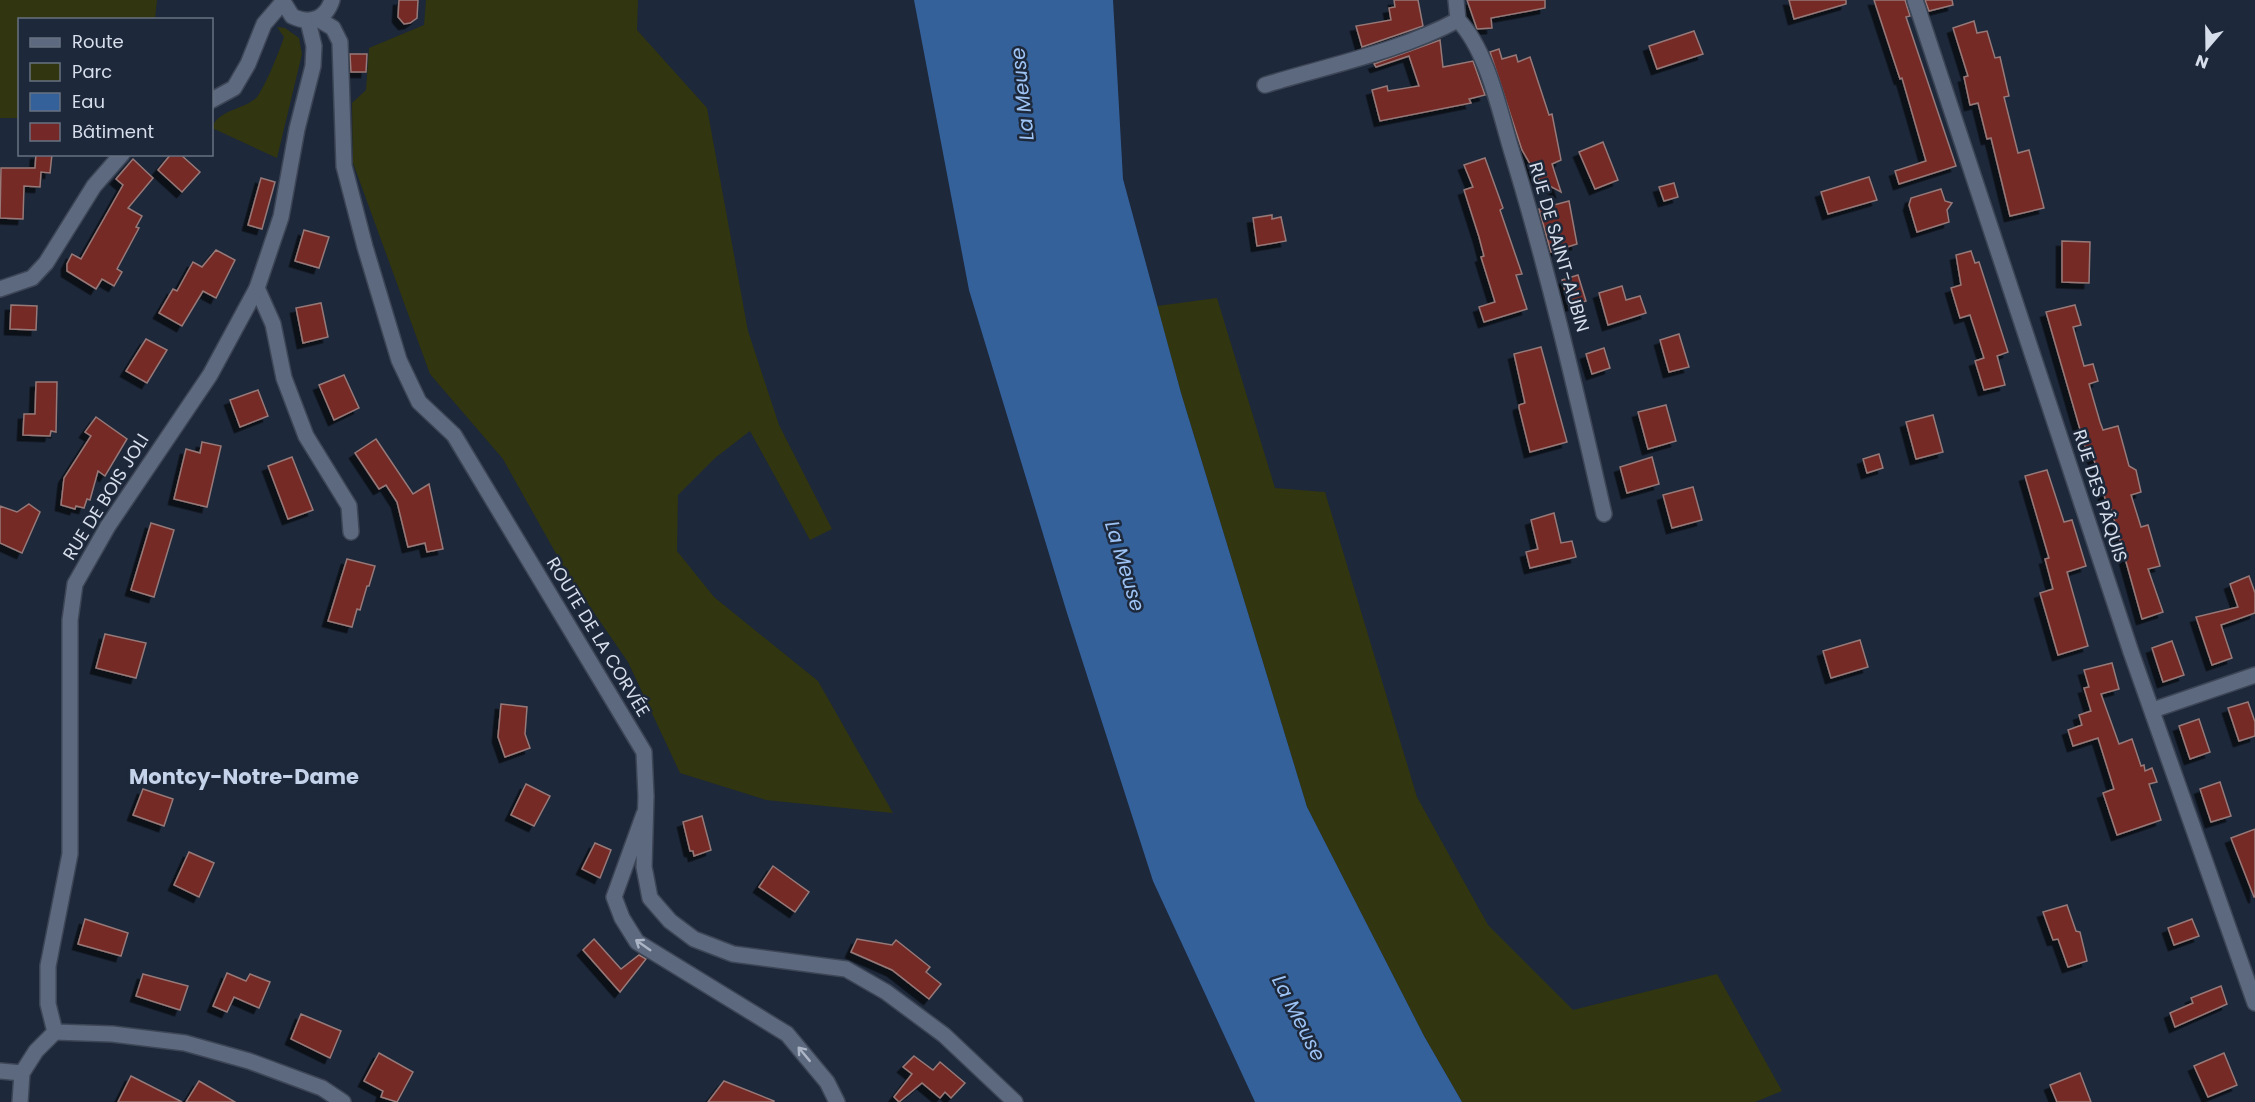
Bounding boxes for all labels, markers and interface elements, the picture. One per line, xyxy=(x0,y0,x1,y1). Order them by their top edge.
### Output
legend xyxy=(18,18,213,156)
north arrow xyxy=(2177,18,2237,78)
text: Route xyxy=(72,29,124,54)
water label: La Meuse xyxy=(1003,46,1041,142)
text: N xyxy=(2192,49,2212,74)
text: Parc xyxy=(72,59,112,84)
text: Eau xyxy=(72,89,105,114)
text: Bâtiment xyxy=(72,119,154,144)
street label: RUE DE SAINT-AUBIN xyxy=(1523,159,1596,335)
street label: RUE DES PÂQUIS xyxy=(2067,426,2134,566)
street label: RUE DE BOIS JOLI xyxy=(57,429,155,565)
water label: La Meuse xyxy=(1098,517,1152,615)
street label: ROUTE DE LA CORVÉE xyxy=(541,552,656,721)
district label: Montcy-Notre-Dame xyxy=(129,762,359,791)
one-way arrow xyxy=(636,939,652,951)
water label: La Meuse xyxy=(1265,970,1333,1066)
one-way arrow xyxy=(797,1046,810,1062)

